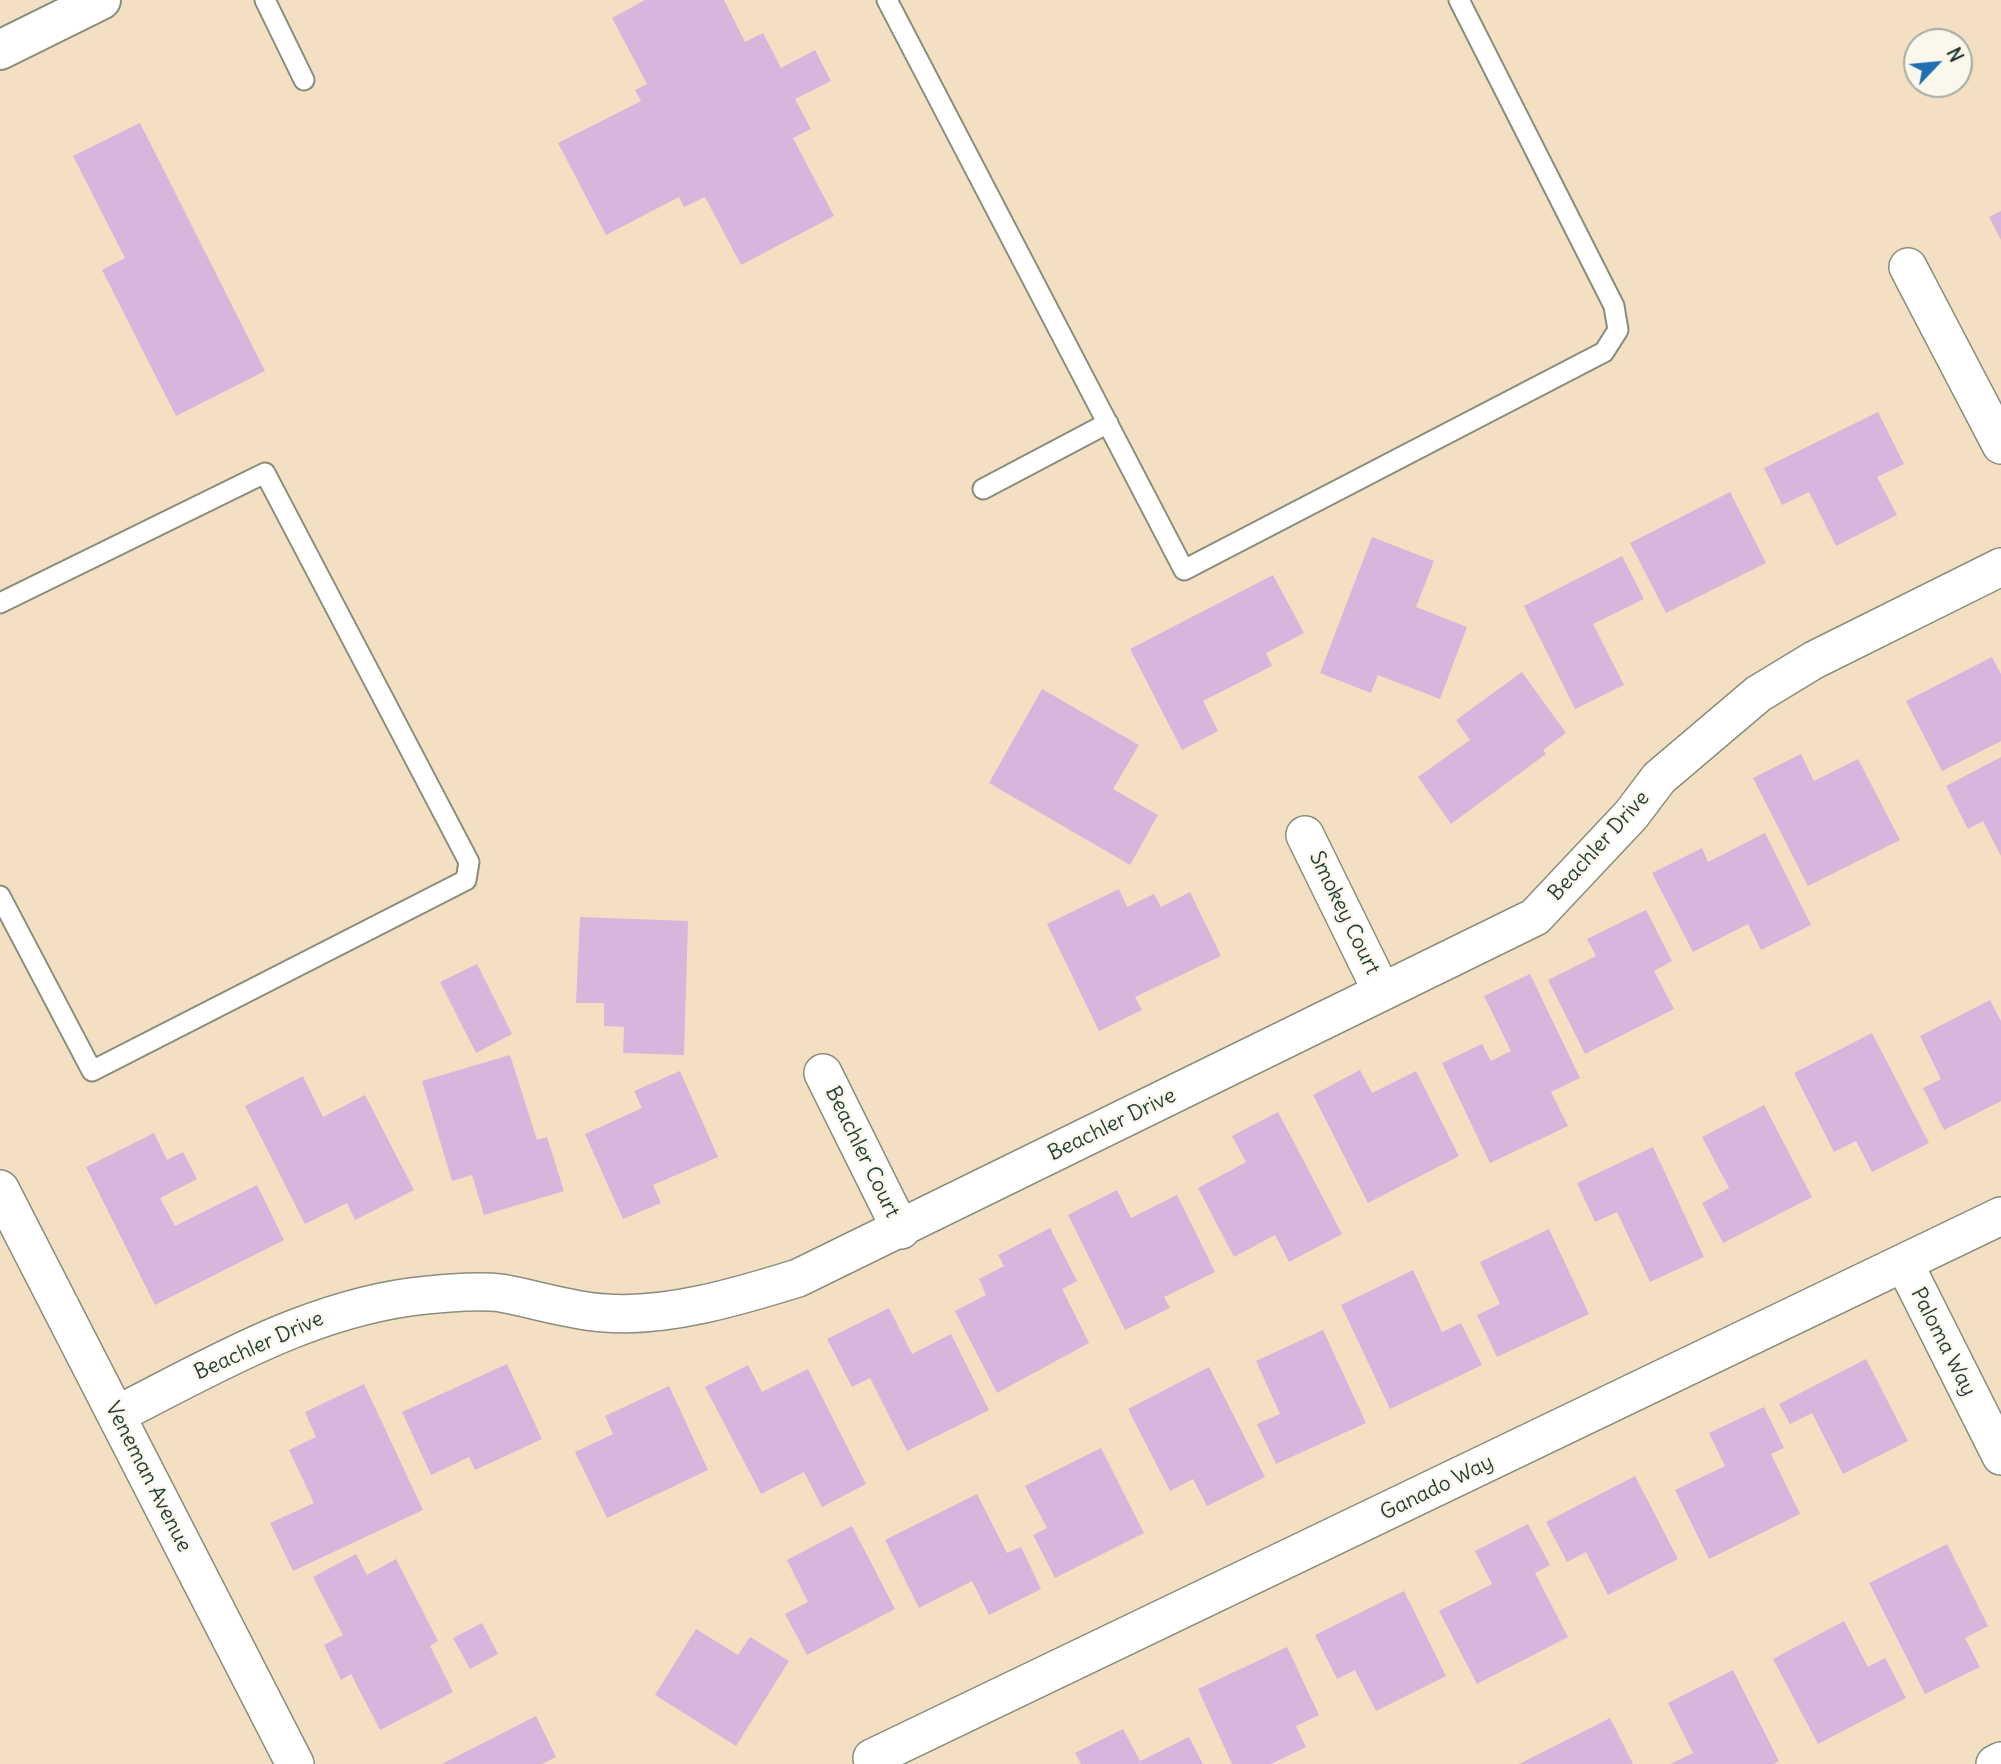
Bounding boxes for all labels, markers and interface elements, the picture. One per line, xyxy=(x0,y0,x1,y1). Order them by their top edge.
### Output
north arrow xyxy=(1903,28,1973,98)
text: N xyxy=(1941,43,1969,66)
street label: Beachler Drive xyxy=(1543,786,1655,906)
street label: Smokey Court xyxy=(1303,847,1385,979)
street label: Beachler Court xyxy=(819,1082,905,1222)
street label: Beachler Drive xyxy=(1044,1083,1180,1167)
street label: Paloma Way xyxy=(1905,1284,1981,1400)
street label: Beachler Drive xyxy=(190,1306,328,1386)
street label: Veneman Avenue xyxy=(99,1398,197,1556)
street label: Ganado Way xyxy=(1376,1450,1498,1526)

